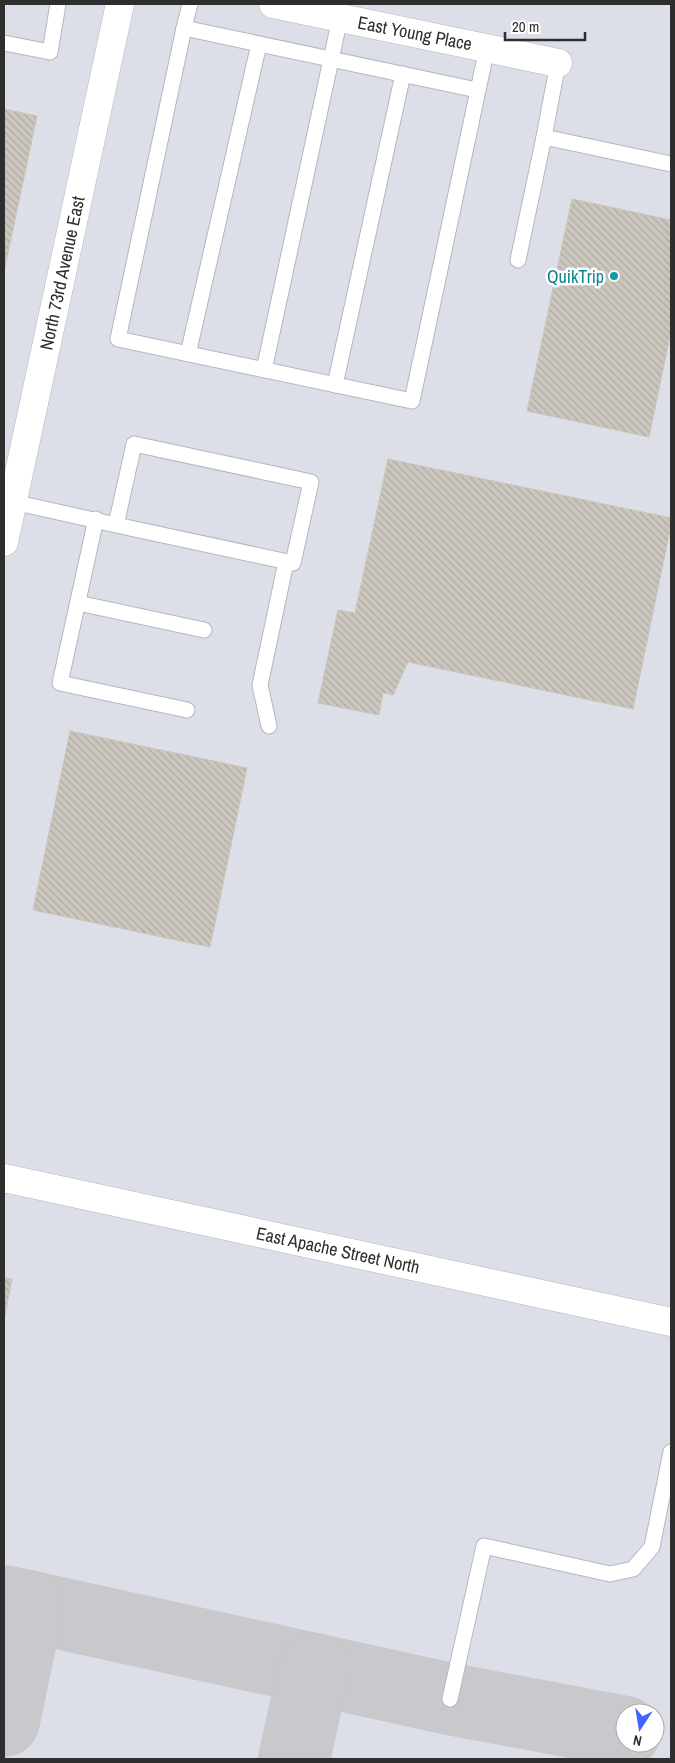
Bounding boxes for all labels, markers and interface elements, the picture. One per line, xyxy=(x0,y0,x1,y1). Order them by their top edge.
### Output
street label: East Young Place xyxy=(356,10,474,56)
scale bar xyxy=(505,10,585,42)
text: 20 m xyxy=(512,16,539,37)
street label: North 73rd Avenue East xyxy=(34,194,90,352)
place label: QuikTrip xyxy=(547,264,604,289)
marker: QuikTrip xyxy=(608,270,620,282)
street label: East Apache Street North xyxy=(254,1220,422,1280)
north arrow xyxy=(615,1703,665,1753)
text: N xyxy=(631,1731,643,1750)

